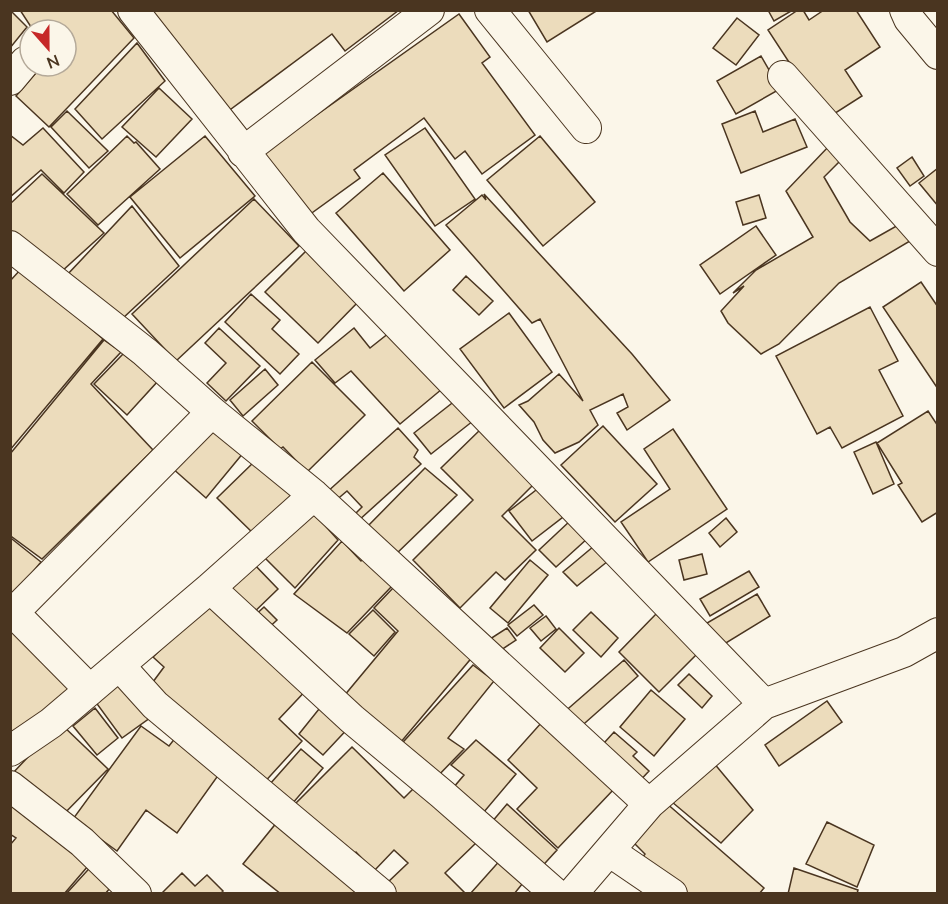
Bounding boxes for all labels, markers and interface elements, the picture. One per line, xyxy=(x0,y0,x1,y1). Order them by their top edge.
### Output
north arrow xyxy=(18,18,78,78)
text: N xyxy=(44,51,63,74)

